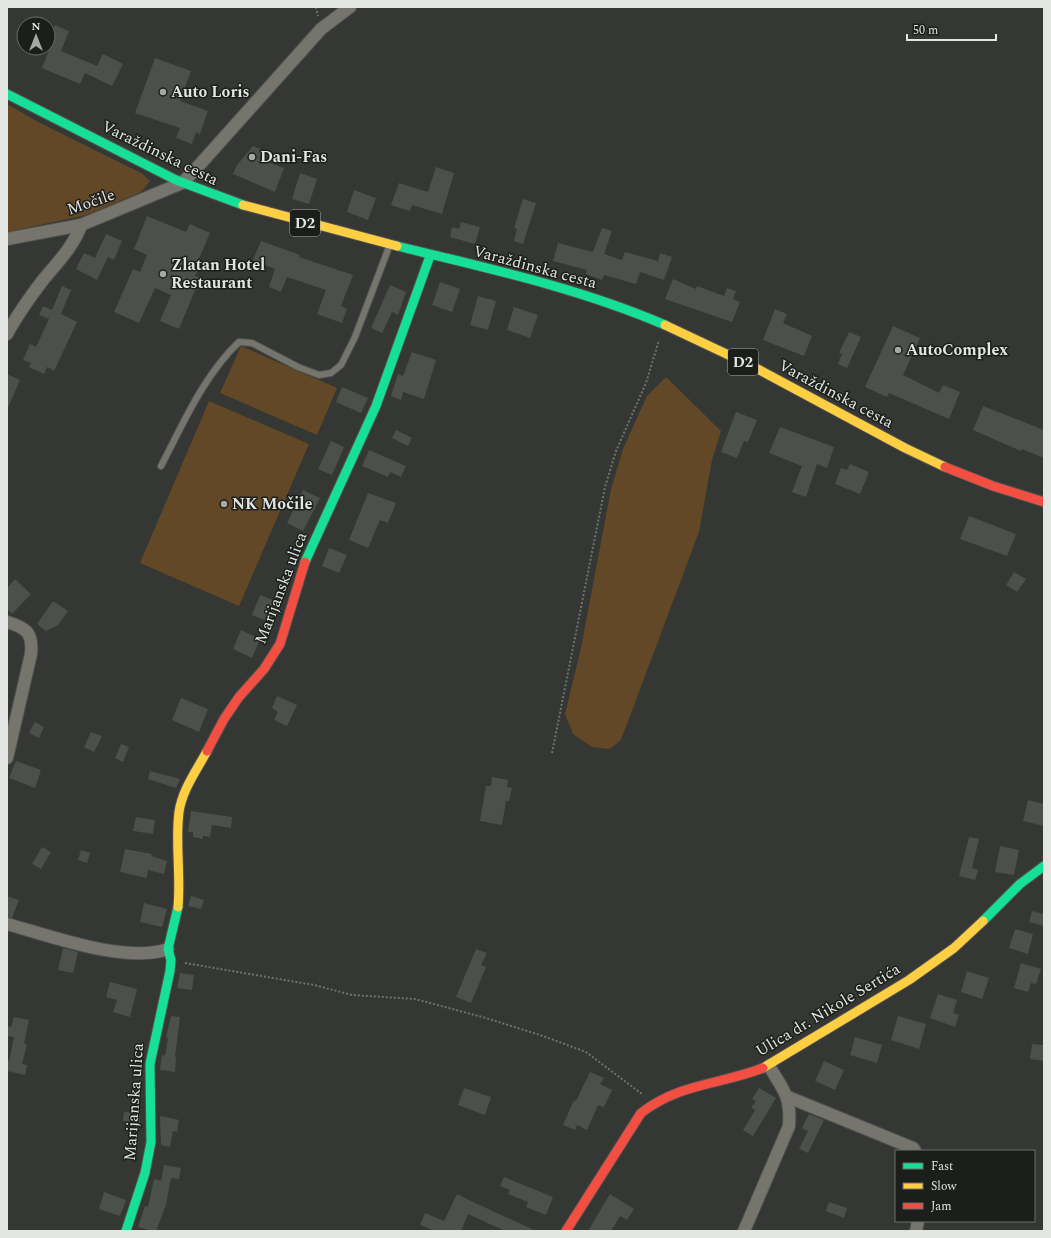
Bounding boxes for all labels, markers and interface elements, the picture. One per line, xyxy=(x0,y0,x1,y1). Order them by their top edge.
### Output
north arrow xyxy=(16,16,56,56)
scale bar xyxy=(907,16,996,42)
text: N xyxy=(32,18,41,35)
text: 50 m xyxy=(913,21,938,40)
place label: Auto Loris xyxy=(171,80,250,104)
marker: Auto Loris xyxy=(158,87,168,97)
street label: Varaždinska cesta xyxy=(98,114,222,192)
place label: Dani-Fas xyxy=(260,145,327,169)
marker: Dani-Fas xyxy=(247,152,257,162)
street label: Močile xyxy=(64,183,118,221)
road number: D2 xyxy=(290,210,320,236)
street label: Varaždinska cesta xyxy=(471,239,600,295)
place label: Zlatan Hotel Restaurant xyxy=(171,253,265,295)
marker: Zlatan Hotel Restaurant xyxy=(158,269,168,279)
place label: AutoComplex xyxy=(906,338,1008,362)
marker: AutoComplex xyxy=(893,345,903,355)
road number: D2 xyxy=(728,349,758,375)
street label: Varaždinska cesta xyxy=(774,354,898,434)
place label: NK Močile xyxy=(232,492,313,516)
marker: NK Močile xyxy=(219,499,229,509)
street label: Marijanska ulica xyxy=(249,528,313,648)
street label: Ulica dr. Nikole Sertića xyxy=(751,957,905,1063)
street label: Marijanska ulica xyxy=(118,1042,150,1162)
legend xyxy=(895,1150,1035,1222)
text: Fast xyxy=(931,1157,953,1176)
text: Slow xyxy=(931,1177,957,1196)
text: Jam xyxy=(931,1197,952,1216)

